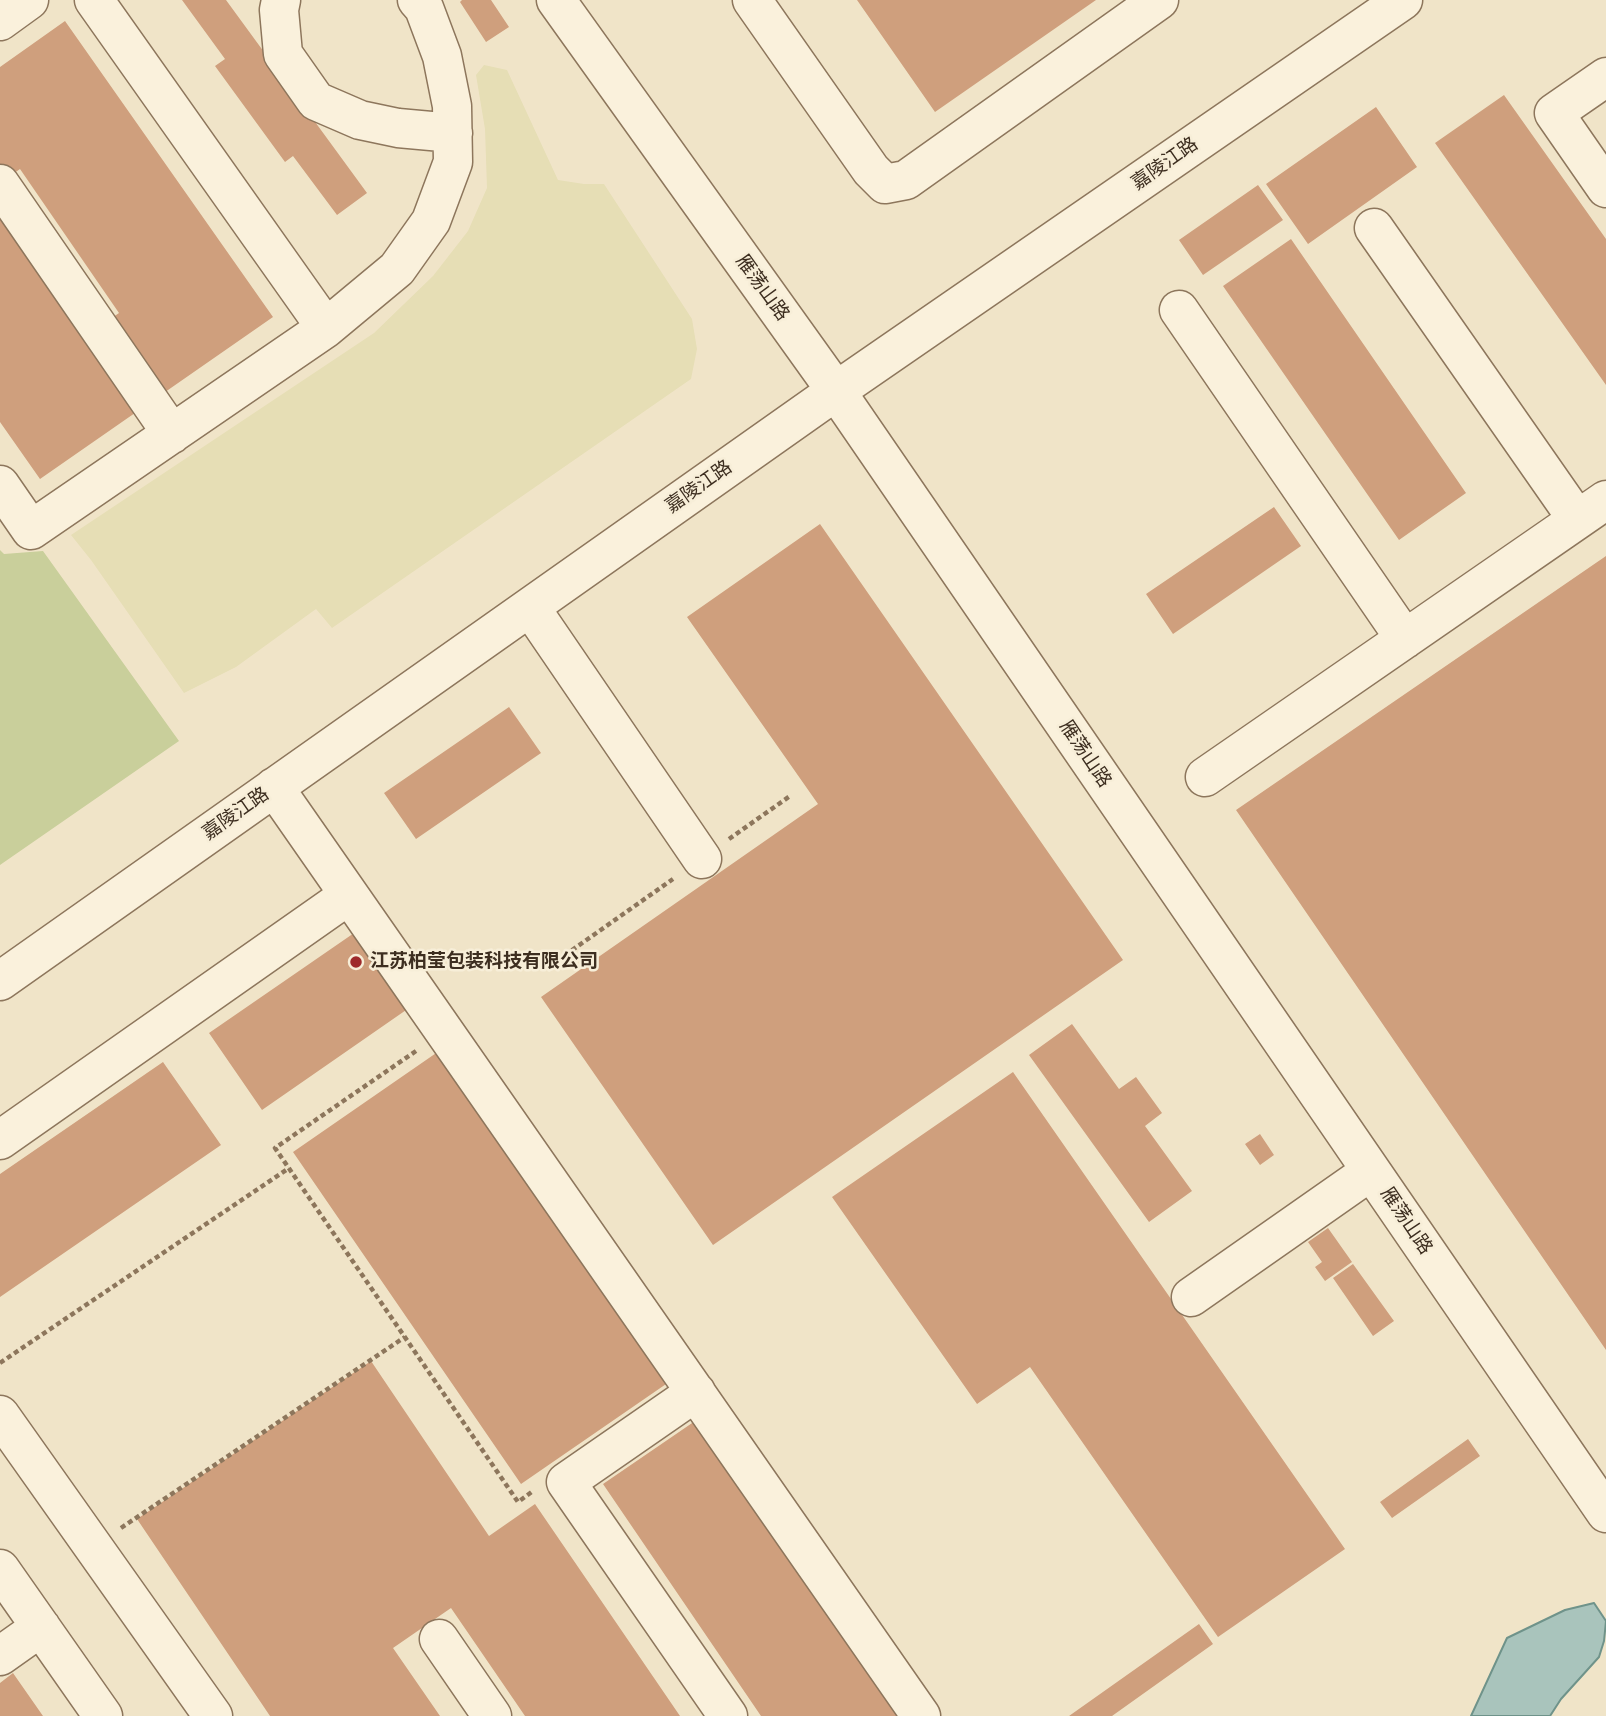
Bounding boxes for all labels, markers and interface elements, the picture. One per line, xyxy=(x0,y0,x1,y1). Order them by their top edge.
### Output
street label: 嘉陵江路 xyxy=(1127,133,1203,195)
street label: 雁荡山路 xyxy=(730,251,794,325)
street label: 嘉陵江路 xyxy=(661,456,737,518)
street label: 雁荡山路 xyxy=(1054,716,1116,792)
street label: 嘉陵江路 xyxy=(198,783,274,845)
place label: 江苏柏莹包装科技有限公司 xyxy=(370,951,598,973)
marker: 江苏柏莹包装科技有限公司 xyxy=(348,954,364,970)
street label: 雁荡山路 xyxy=(1375,1183,1437,1259)

